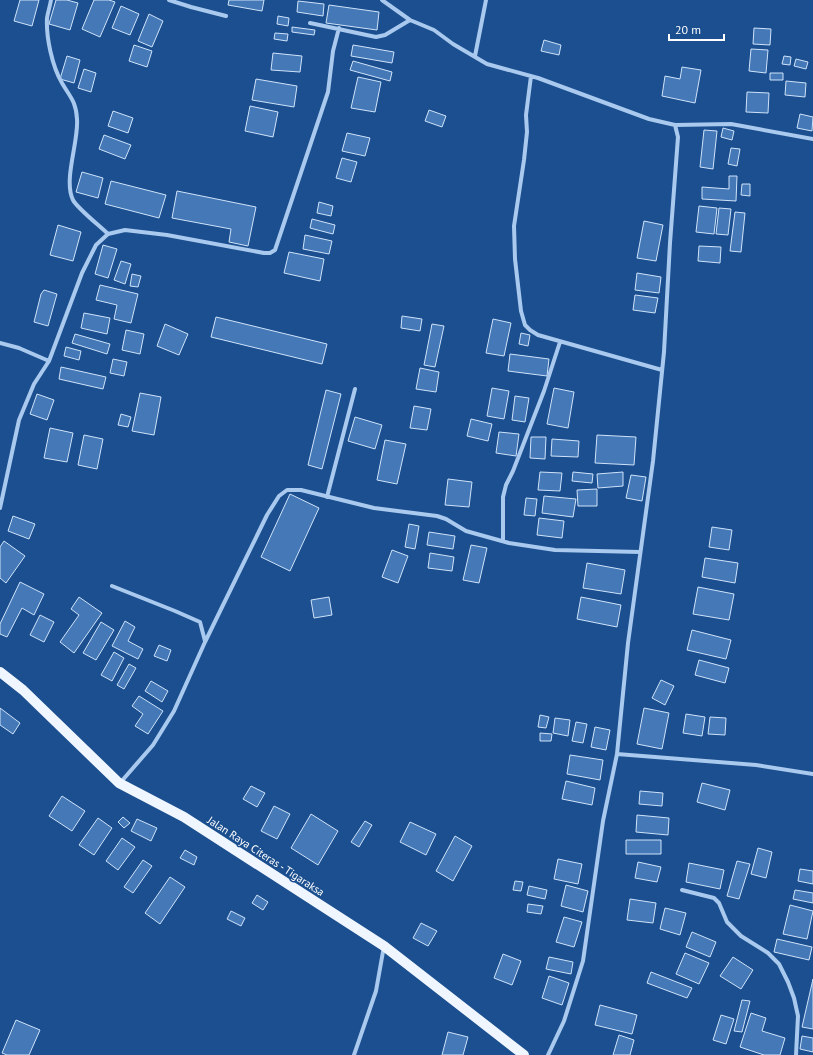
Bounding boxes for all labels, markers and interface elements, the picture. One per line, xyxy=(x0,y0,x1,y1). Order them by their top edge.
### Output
scale bar xyxy=(669,16,724,42)
text: 20 m xyxy=(675,22,701,37)
street label: Jalan Raya Citeras - Tigaraksa xyxy=(204,812,327,899)

